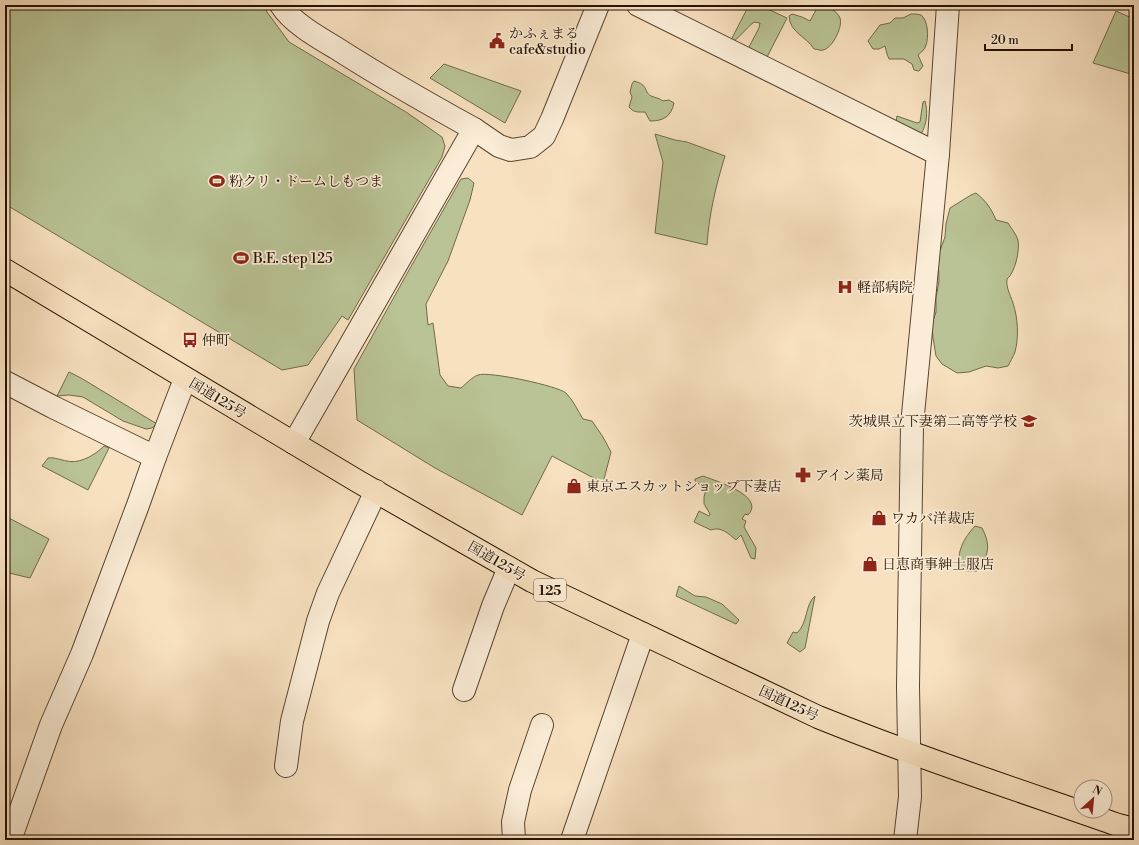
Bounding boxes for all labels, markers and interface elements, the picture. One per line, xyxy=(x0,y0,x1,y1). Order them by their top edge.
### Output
place label: かふぇまる cafe&studio xyxy=(509,25,586,59)
scale bar xyxy=(985,26,1072,52)
public building icon: かふぇまる cafe&studio xyxy=(488,32,506,50)
text: 20 m xyxy=(991,33,1019,48)
sports icon: 粉クリ・ドームしもつま xyxy=(208,172,226,190)
place label: 粉クリ・ドームしもつま xyxy=(229,173,383,191)
sports icon: B.E. step 125 xyxy=(232,249,250,267)
place label: B.E. step 125 xyxy=(252,250,333,268)
hospital icon: 軽部病院 xyxy=(836,278,854,296)
place label: 軽部病院 xyxy=(857,279,913,297)
bus stop icon: 仲町 xyxy=(181,331,199,349)
place label: 仲町 xyxy=(202,332,230,350)
street label: 国道125号 xyxy=(185,375,250,423)
school or university icon: 茨城県立下妻第二高等学校 xyxy=(1020,412,1038,430)
place label: 茨城県立下妻第二高等学校 xyxy=(849,413,1017,431)
pharmacy icon: アイン薬局 xyxy=(794,466,812,484)
place label: アイン薬局 xyxy=(815,467,884,485)
shop icon: 東京エスカットショップ下妻店 xyxy=(565,477,583,495)
place label: 東京エスカットショップ下妻店 xyxy=(586,478,782,496)
shop icon: ワカバ洋裁店 xyxy=(870,509,888,527)
place label: ワカバ洋裁店 xyxy=(891,510,975,528)
street label: 国道125号 xyxy=(464,538,529,586)
shop icon: 日恵商事紳士服店 xyxy=(861,555,879,573)
place label: 日恵商事紳士服店 xyxy=(882,556,994,574)
road number: 125 xyxy=(534,579,566,601)
street label: 国道125号 xyxy=(756,682,821,726)
north arrow xyxy=(1073,779,1113,819)
text: N xyxy=(1090,783,1104,799)

